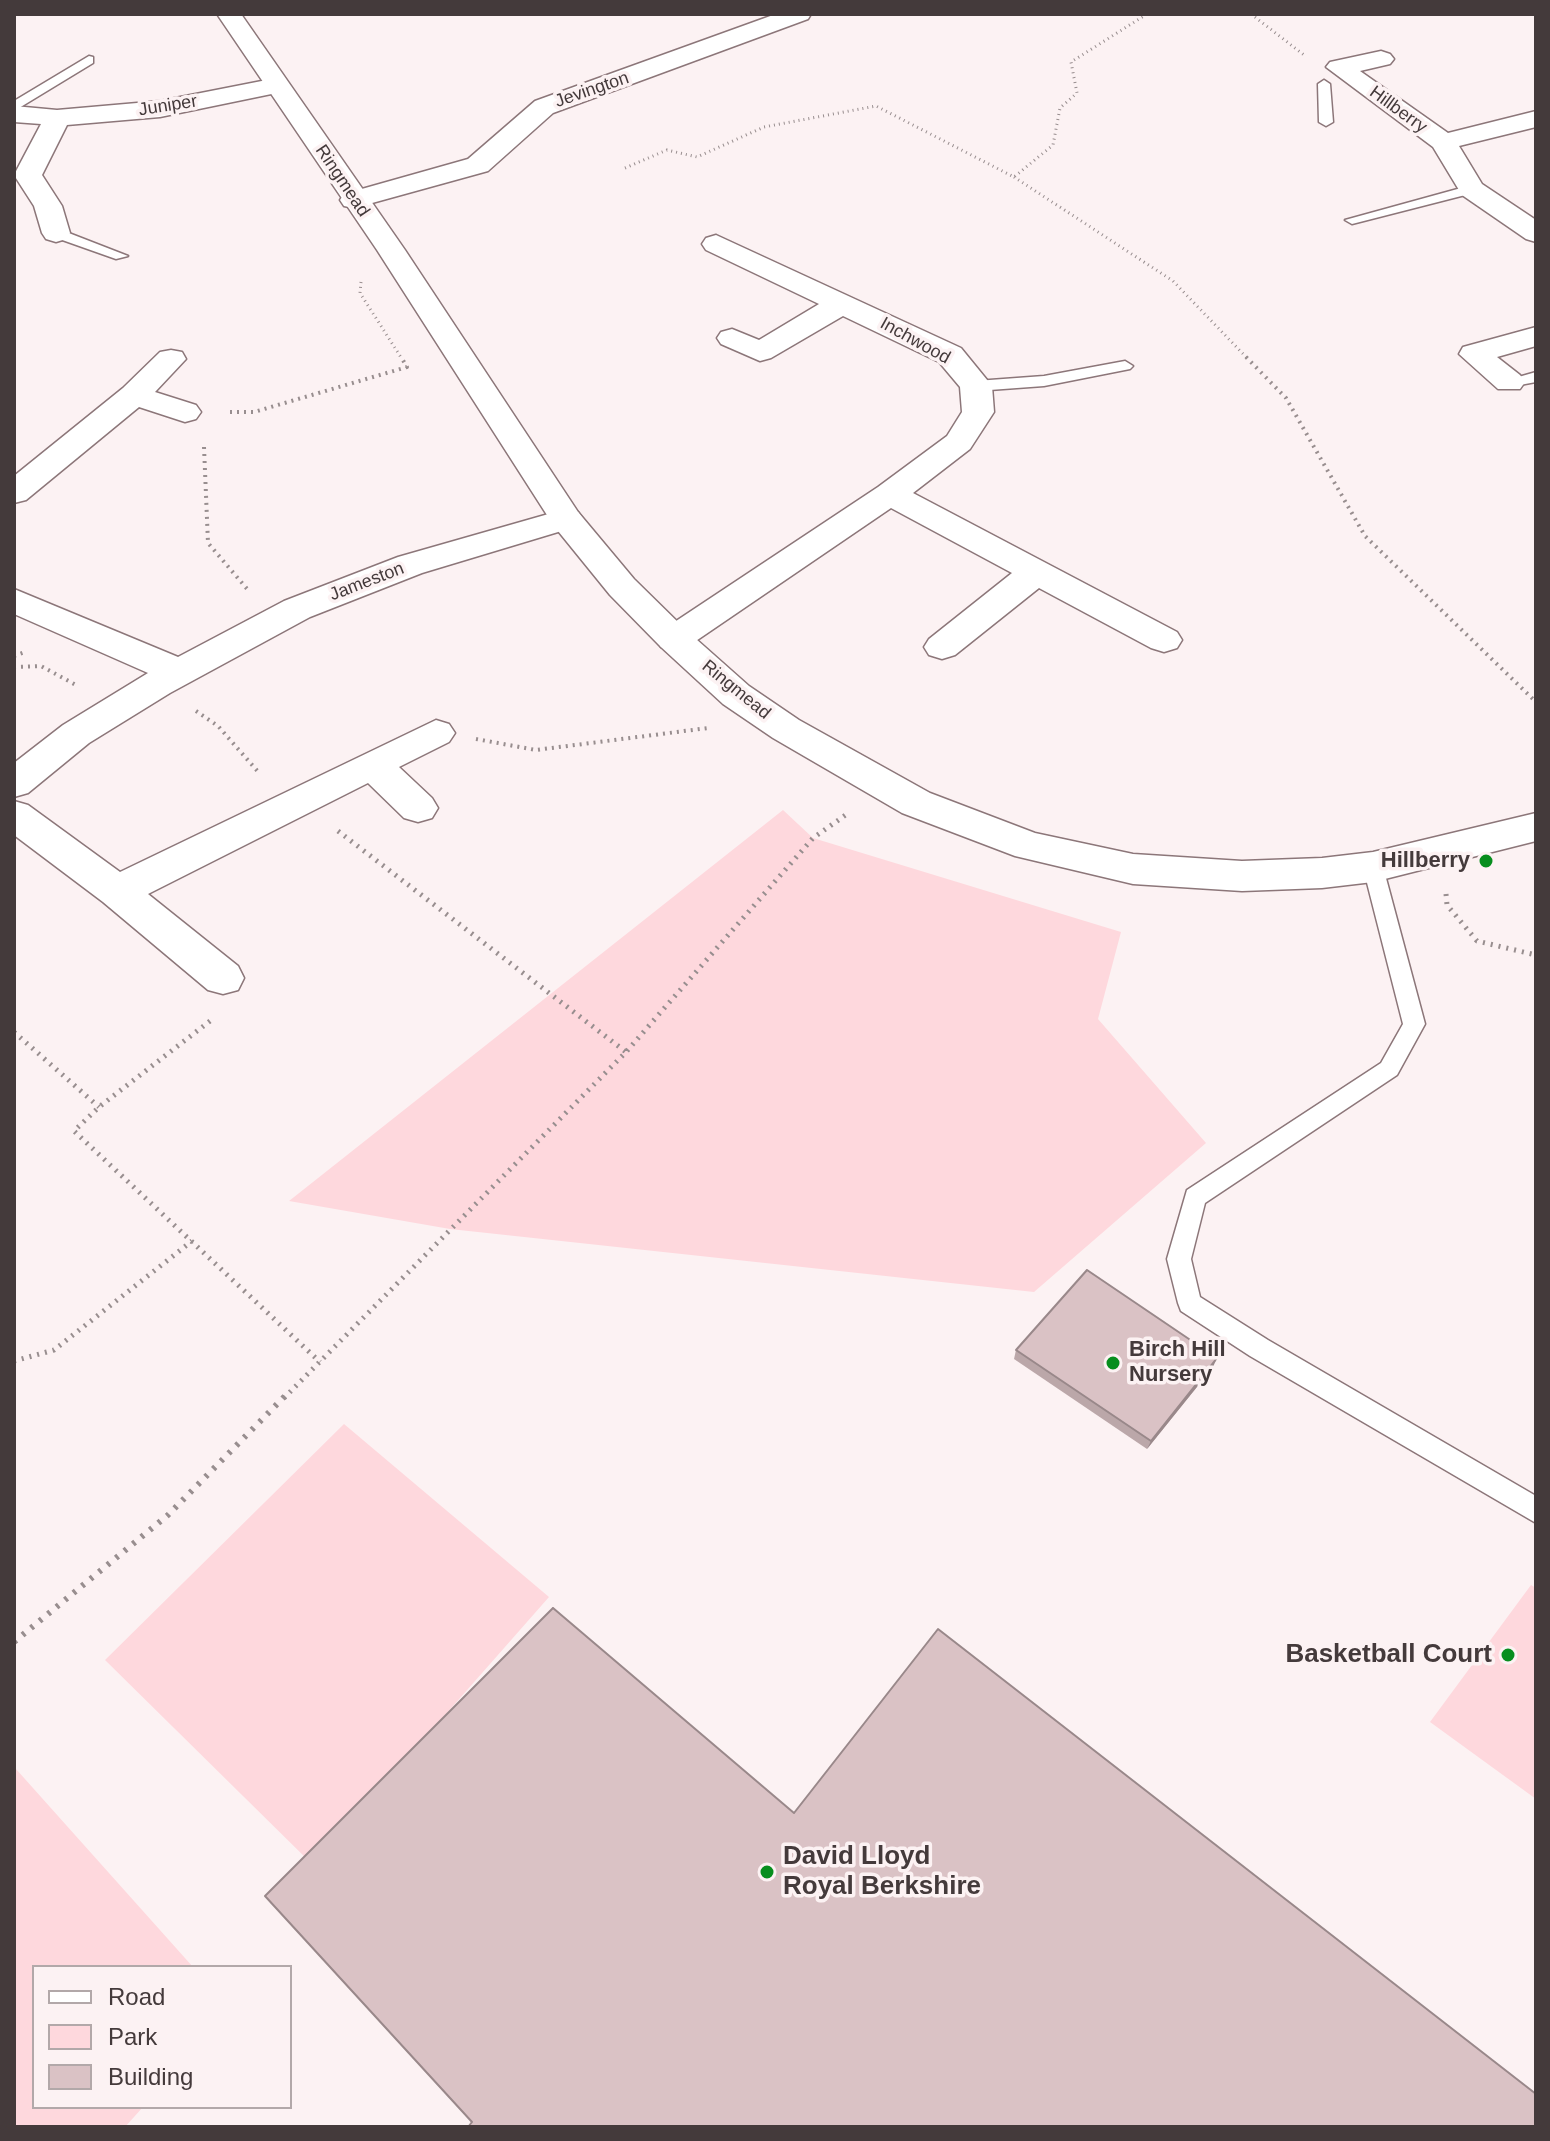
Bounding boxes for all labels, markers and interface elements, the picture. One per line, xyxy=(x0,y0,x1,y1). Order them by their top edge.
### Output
street label: Jevington xyxy=(552,67,632,113)
street label: Hillberry xyxy=(1365,82,1431,138)
street label: Juniper xyxy=(137,91,199,121)
street label: Ringmead xyxy=(310,141,374,221)
street label: Inchwood xyxy=(876,313,954,369)
street label: Jameston xyxy=(327,558,407,606)
street label: Ringmead xyxy=(697,656,775,724)
place label: Hillberry xyxy=(1381,848,1470,874)
marker: Hillberry xyxy=(1477,852,1495,870)
place label: Birch Hill Nursery xyxy=(1129,1337,1226,1388)
marker: Birch Hill Nursery xyxy=(1104,1354,1122,1372)
place label: Basketball Court xyxy=(1285,1639,1492,1671)
marker: Basketball Court xyxy=(1499,1646,1517,1664)
place label: David Lloyd Royal Berkshire xyxy=(783,1841,981,1902)
marker: David Lloyd Royal Berkshire xyxy=(758,1863,776,1881)
legend xyxy=(32,1965,292,2109)
text: Road xyxy=(108,1983,165,2010)
text: Park xyxy=(108,2023,157,2050)
text: Building xyxy=(108,2063,193,2090)

